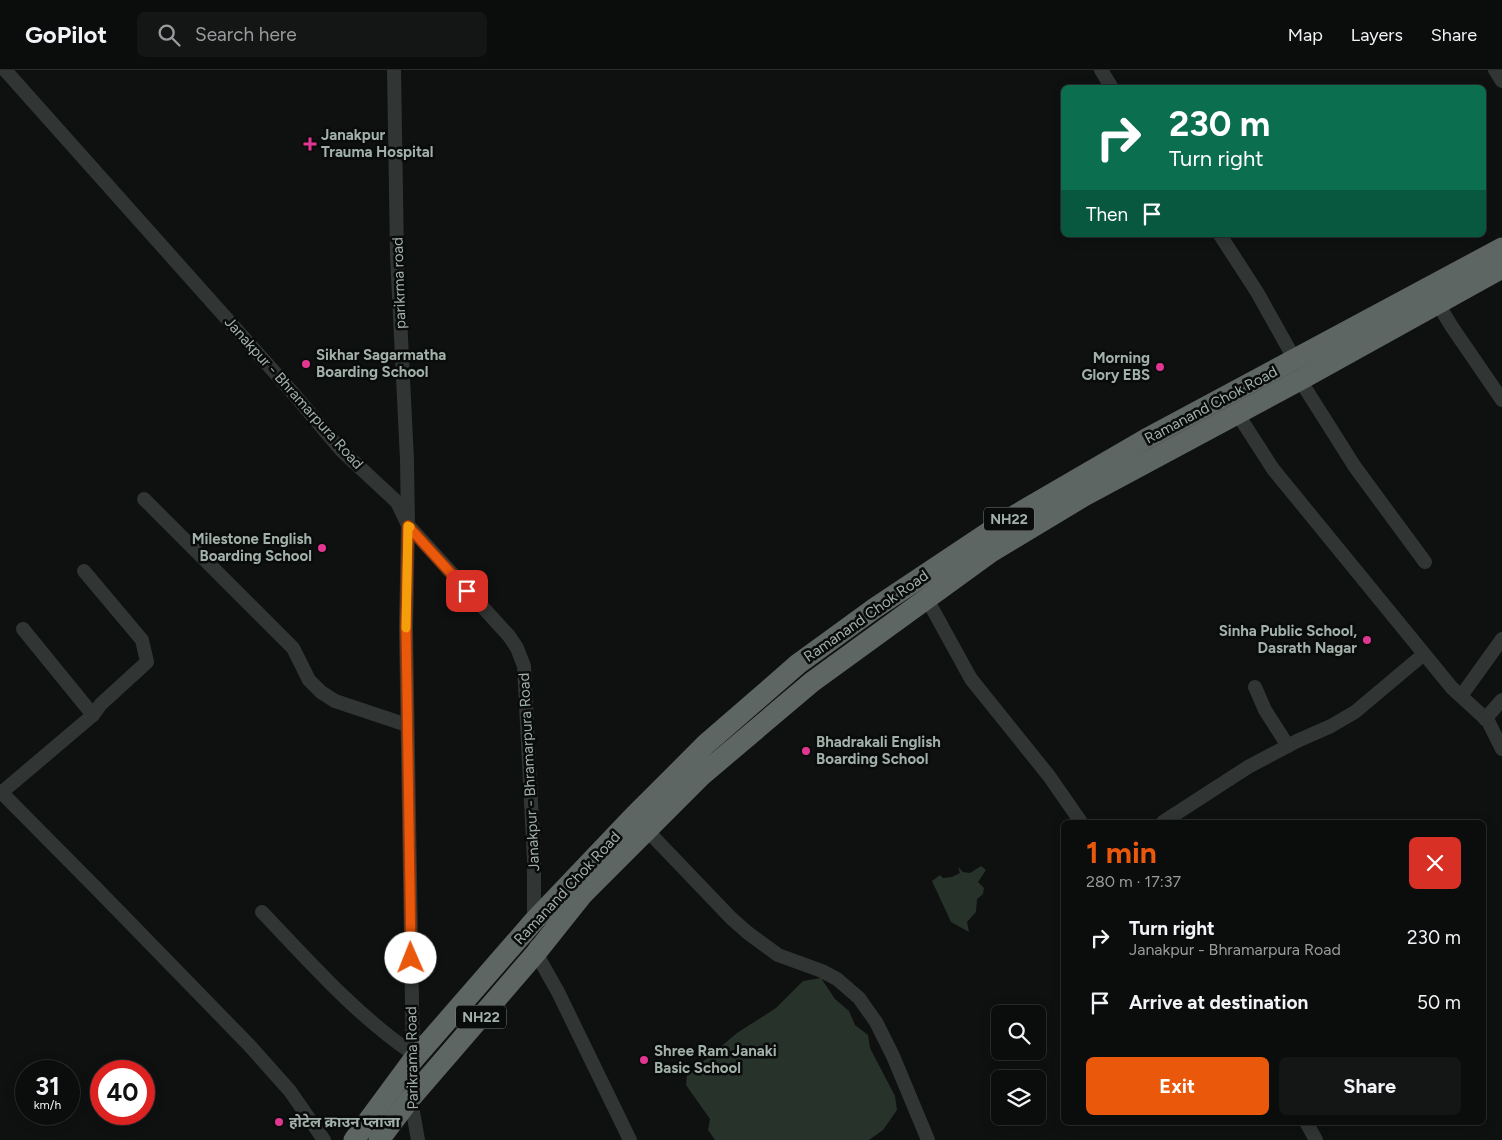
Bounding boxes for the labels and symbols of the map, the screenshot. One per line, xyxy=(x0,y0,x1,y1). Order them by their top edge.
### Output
place label: Janakpur Trauma Hospital xyxy=(321,126,434,161)
marker: Janakpur Trauma Hospital xyxy=(303,137,317,151)
street label: parikrma road xyxy=(388,237,410,329)
street label: Janakpur - Bhramarpura Road xyxy=(221,313,367,473)
place label: Sikhar Sagarmatha Boarding School xyxy=(316,346,446,381)
place label: Morning Glory EBS xyxy=(1081,349,1150,384)
marker: Sikhar Sagarmatha Boarding School xyxy=(300,358,312,370)
marker: Morning Glory EBS xyxy=(1154,361,1166,373)
street label: Ramanand Chok Road xyxy=(1142,362,1280,448)
road number: NH22 xyxy=(984,508,1034,530)
place label: Milestone English Boarding School xyxy=(192,530,312,565)
marker: Milestone English Boarding School xyxy=(316,542,328,554)
street label: Ramanand Chok Road xyxy=(800,566,932,666)
pin xyxy=(446,570,488,612)
place label: Sinha Public School, Dasrath Nagar xyxy=(1219,622,1357,657)
marker: Sinha Public School, Dasrath Nagar xyxy=(1361,634,1373,646)
street label: Janakpur - Bhramarpura Road xyxy=(515,672,543,872)
place label: Bhadrakali English Boarding School xyxy=(816,733,941,768)
marker: Bhadrakali English Boarding School xyxy=(800,745,812,757)
street label: Ramanand Chok Road xyxy=(510,828,624,948)
position arrow xyxy=(384,931,436,983)
street label: Parikrama Road xyxy=(402,1006,422,1110)
road number: NH22 xyxy=(456,1006,506,1029)
place label: Shree Ram Janaki Basic School xyxy=(654,1042,777,1077)
marker: Shree Ram Janaki Basic School xyxy=(638,1054,650,1066)
speed limit sign: 40 xyxy=(90,1060,155,1125)
place label: होटेल क्राउन प्लाजा xyxy=(289,1113,400,1131)
marker: होटेल क्राउन प्लाजा xyxy=(273,1116,285,1128)

